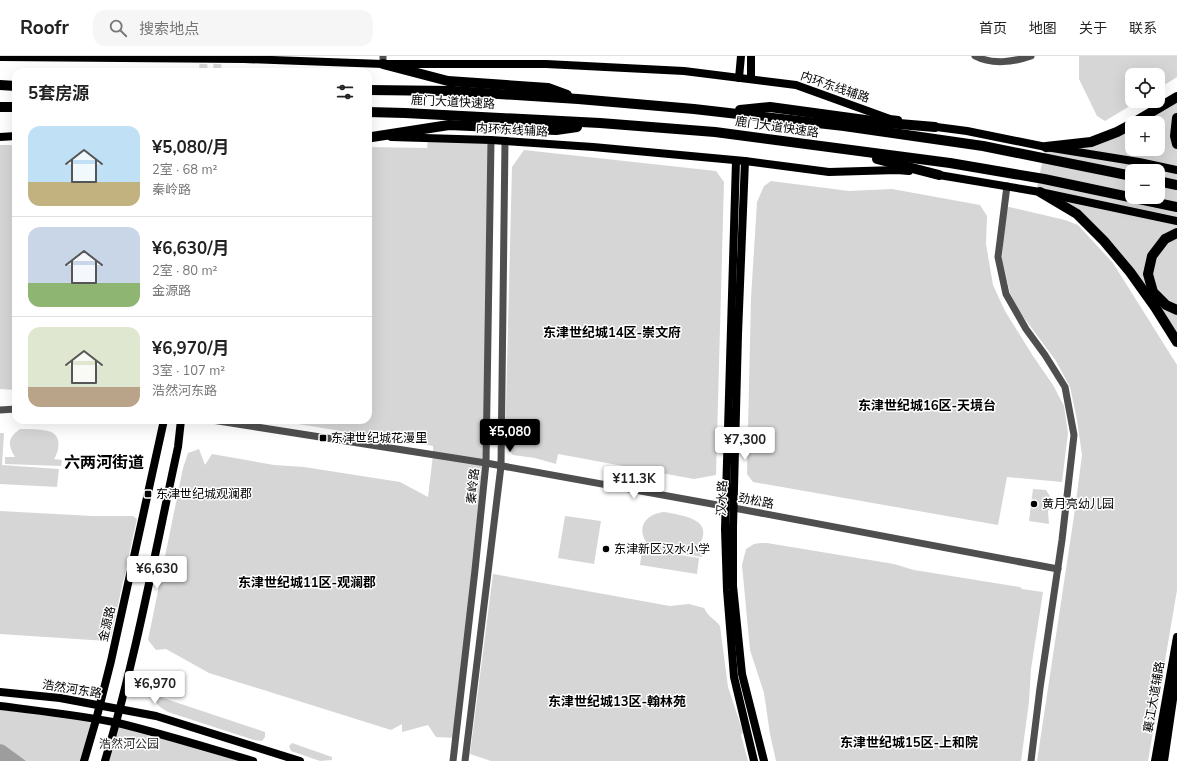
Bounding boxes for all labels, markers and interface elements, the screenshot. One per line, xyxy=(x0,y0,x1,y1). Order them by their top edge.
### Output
search box xyxy=(93,10,373,46)
text: Roofr xyxy=(20,15,69,41)
icon: search xyxy=(107,17,129,39)
text: 搜索地点 xyxy=(139,19,199,39)
text: 首页 xyxy=(979,19,1007,38)
text: 地图 xyxy=(1029,19,1057,38)
text: 关于 xyxy=(1079,19,1107,38)
text: 联系 xyxy=(1129,19,1157,38)
street label: 内环东线辅路 xyxy=(798,68,872,106)
map controls xyxy=(1125,68,1165,204)
button: locate xyxy=(1125,68,1165,108)
icon: filters xyxy=(334,81,356,103)
text: 5套房源 xyxy=(28,82,89,105)
street label: 鹿门大道快速路 xyxy=(411,92,495,112)
street label: 鹿门大道快速路 xyxy=(734,113,820,141)
button: + xyxy=(1125,116,1165,156)
street label: 内环东线辅路 xyxy=(476,120,548,140)
text: ¥5,080/月 xyxy=(152,136,230,159)
icon: home xyxy=(60,142,108,190)
text: 2室 · 68 m² xyxy=(152,161,217,179)
button: − xyxy=(1125,164,1165,204)
text: 秦岭路 xyxy=(152,181,191,199)
text: ¥6,630/月 xyxy=(152,237,230,260)
icon: home xyxy=(60,243,108,291)
text: 2室 · 80 m² xyxy=(152,262,217,280)
text: 金源路 xyxy=(152,282,191,300)
district label: 东津世纪城14区-崇文府 xyxy=(543,324,681,342)
text: ¥6,970/月 xyxy=(152,337,230,360)
icon: home xyxy=(60,343,108,391)
text: 3室 · 107 m² xyxy=(152,362,225,380)
text: 浩然河东路 xyxy=(152,382,217,400)
district label: 东津世纪城16区-天境台 xyxy=(858,397,996,415)
pin: ¥5,080 xyxy=(477,419,543,453)
text: ¥5,080 xyxy=(489,423,531,441)
pin: ¥7,300 xyxy=(712,427,778,461)
place label: 东津世纪城花漫里 xyxy=(331,430,427,446)
text: ¥7,300 xyxy=(724,431,766,449)
marker: 东津世纪城花漫里 xyxy=(318,433,328,443)
district label: 六两河街道 xyxy=(64,452,144,474)
pin: ¥11.3K xyxy=(601,466,667,500)
street label: 秦岭路 xyxy=(463,467,483,505)
text: ¥11.3K xyxy=(612,470,656,488)
street label: 汉水路 xyxy=(713,480,731,516)
place label: 东津世纪城观澜郡 xyxy=(156,486,252,502)
marker: 东津世纪城观澜郡 xyxy=(143,489,153,499)
street label: 劲松路 xyxy=(737,490,775,512)
place label: 黄月亮幼儿园 xyxy=(1042,496,1114,512)
marker: 黄月亮幼儿园 xyxy=(1029,499,1039,509)
place label: 东津新区汉水小学 xyxy=(614,541,710,557)
marker: 东津新区汉水小学 xyxy=(601,544,611,554)
pin: ¥6,630 xyxy=(124,556,190,590)
text: ¥6,630 xyxy=(136,560,178,578)
district label: 东津世纪城11区-观澜郡 xyxy=(238,574,376,592)
street label: 金源路 xyxy=(95,605,119,643)
street label: 襄江大道辅路 xyxy=(1140,660,1168,734)
pin: ¥6,970 xyxy=(122,671,188,705)
text: ¥6,970 xyxy=(134,675,176,693)
street label: 浩然河东路 xyxy=(41,676,103,702)
district label: 东津世纪城13区-翰林苑 xyxy=(548,693,686,711)
district label: 东津世纪城15区-上和院 xyxy=(840,734,978,752)
park label: 浩然河公园 xyxy=(99,736,159,752)

